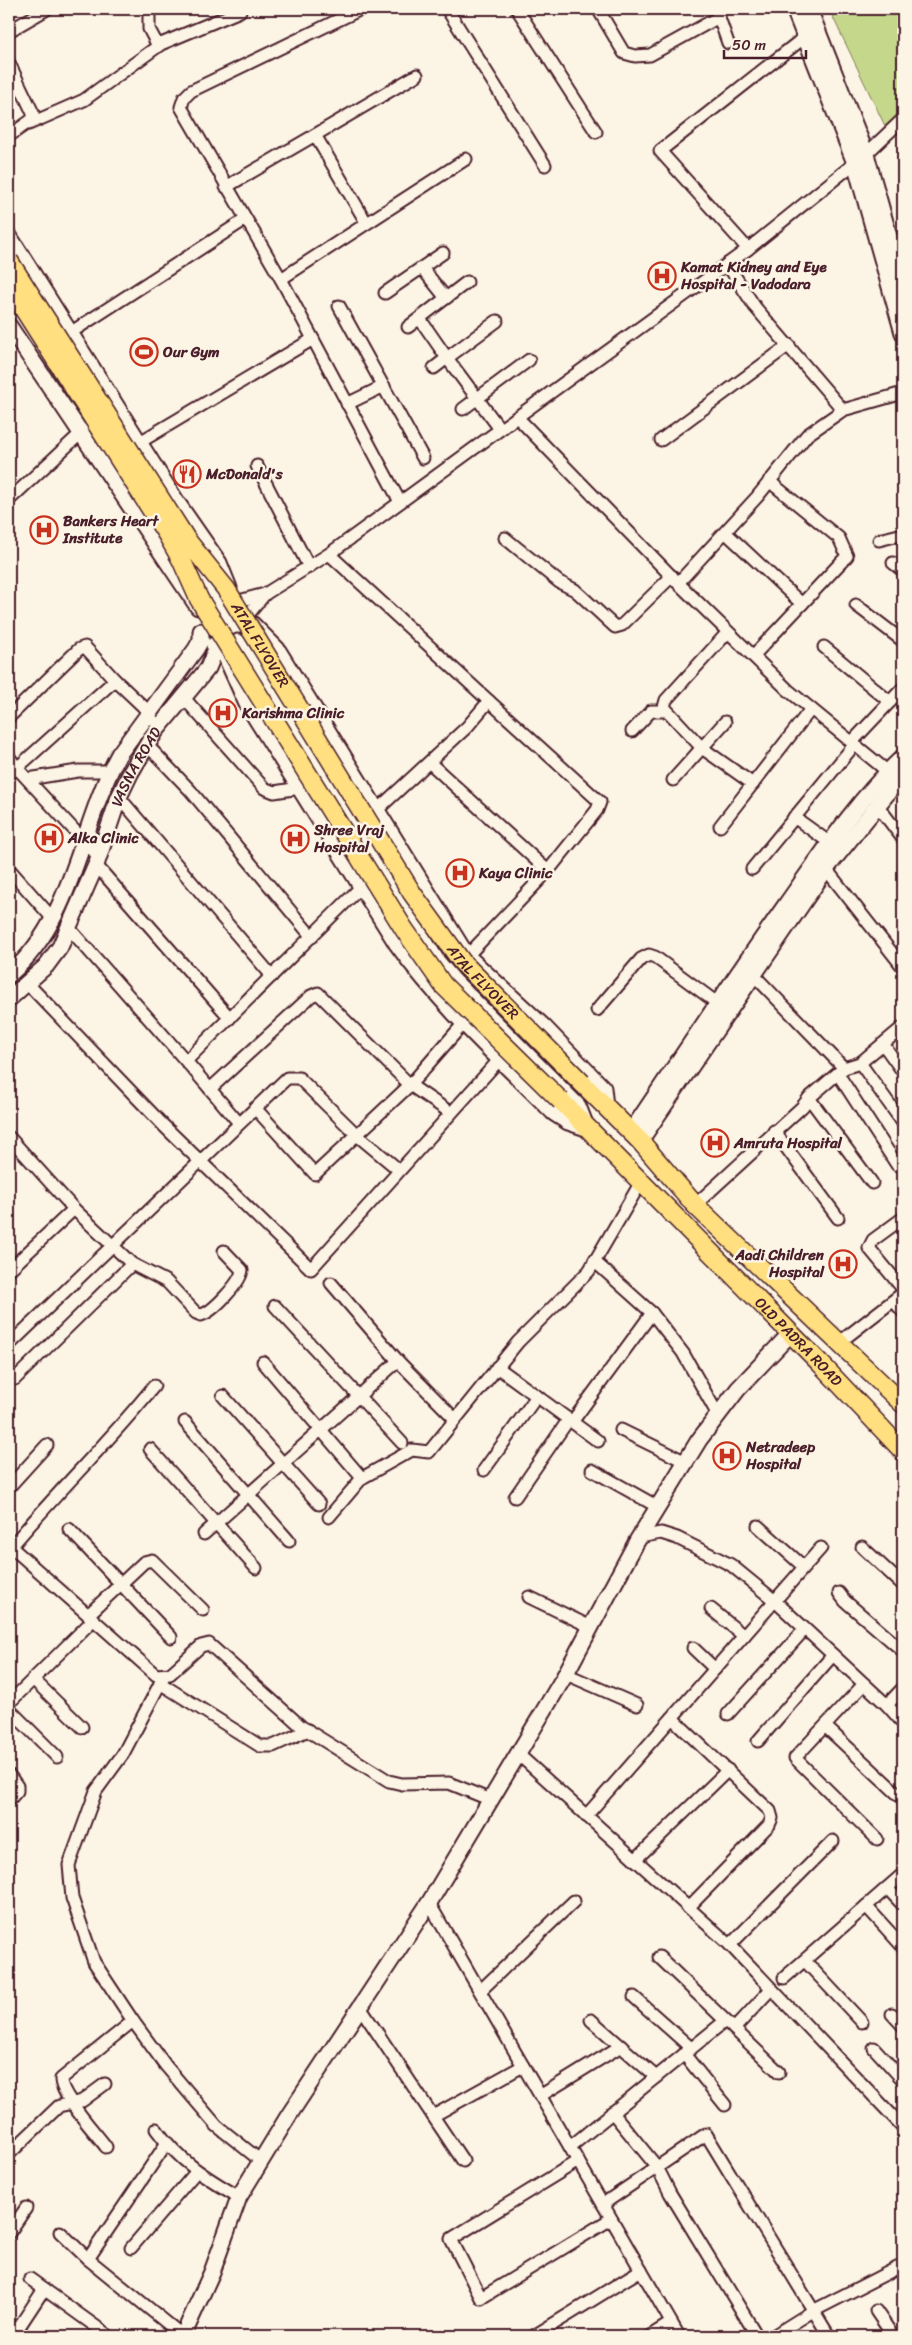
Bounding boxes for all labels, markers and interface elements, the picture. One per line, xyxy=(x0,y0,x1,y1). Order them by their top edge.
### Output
scale bar xyxy=(724,28,807,60)
text: 50 m xyxy=(732,32,767,58)
place label: Kamat Kidney and Eye Hospital - Vadodara xyxy=(680,254,827,297)
hospital icon: Kamat Kidney and Eye Hospital - Vadodara xyxy=(647,261,677,291)
sports icon: Our Gym xyxy=(129,337,159,367)
place label: Our Gym xyxy=(162,339,220,365)
restaurant icon: McDonald's xyxy=(172,459,202,489)
place label: McDonald's xyxy=(205,461,284,487)
place label: Bankers Heart Institute xyxy=(62,508,159,551)
hospital icon: Bankers Heart Institute xyxy=(29,515,59,545)
street label: ATAL FLYOVER xyxy=(223,596,296,693)
hospital icon: Karishma Clinic xyxy=(208,698,238,728)
place label: Karishma Clinic xyxy=(241,700,345,726)
street label: VASNA ROAD xyxy=(104,722,168,810)
place label: Shree Vraj Hospital xyxy=(313,817,385,860)
hospital icon: Alka Clinic xyxy=(34,823,64,853)
hospital icon: Shree Vraj Hospital xyxy=(280,824,310,854)
place label: Alka Clinic xyxy=(67,825,140,851)
hospital icon: Kaya Clinic xyxy=(445,858,475,888)
place label: Kaya Clinic xyxy=(478,860,553,886)
street label: ATAL FLYOVER xyxy=(439,938,526,1026)
hospital icon: Amruta Hospital xyxy=(700,1128,730,1158)
place label: Amruta Hospital xyxy=(733,1130,843,1156)
place label: Aadi Children Hospital xyxy=(734,1242,825,1285)
hospital icon: Aadi Children Hospital xyxy=(828,1249,858,1279)
street label: OLD PADRA ROAD xyxy=(748,1291,849,1392)
place label: Netradeep Hospital xyxy=(745,1434,815,1477)
hospital icon: Netradeep Hospital xyxy=(712,1441,742,1471)

